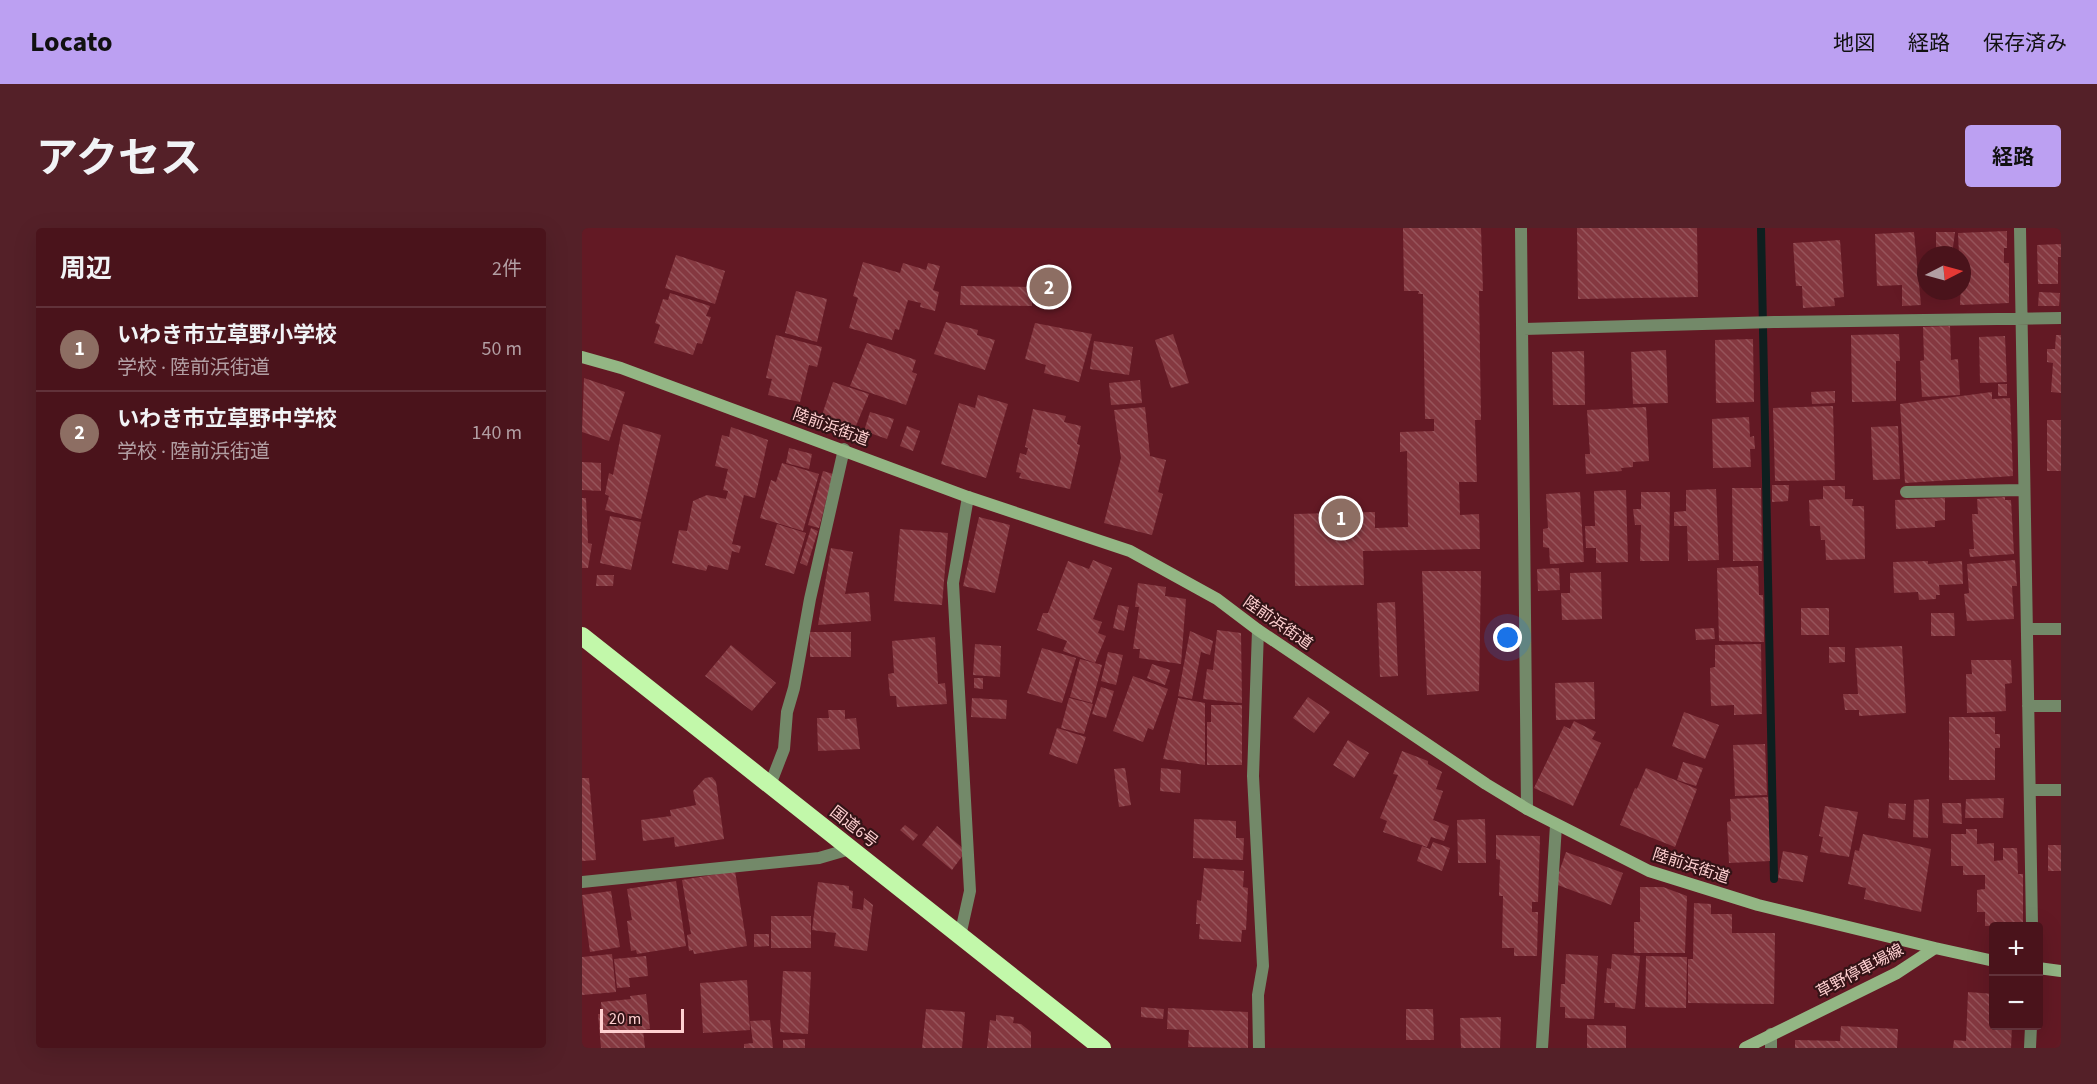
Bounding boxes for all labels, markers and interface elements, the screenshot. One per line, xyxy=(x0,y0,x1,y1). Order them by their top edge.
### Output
text: Locato xyxy=(30,22,112,62)
text: 地図 xyxy=(1833,28,1875,58)
text: 経路 xyxy=(1908,28,1950,58)
text: 保存済み xyxy=(1983,28,2067,58)
button: 経路 xyxy=(1965,125,2061,187)
text: アクセス xyxy=(36,129,202,189)
north arrow xyxy=(1917,246,1971,300)
text: 周辺 xyxy=(60,250,112,287)
text: 2件 xyxy=(492,255,522,283)
pin: 2 xyxy=(1030,264,1068,310)
text: いわき市立草野小学校 xyxy=(117,319,337,351)
text: 1 xyxy=(74,335,85,363)
text: 50 m xyxy=(482,335,522,363)
text: 学校 · 陸前浜街道 xyxy=(117,354,270,382)
text: いわき市立草野中学校 xyxy=(117,403,337,435)
street label: 陸前浜街道 xyxy=(790,403,872,451)
text: 2 xyxy=(74,419,85,447)
text: 140 m xyxy=(472,419,522,447)
text: 学校 · 陸前浜街道 xyxy=(117,438,270,466)
pin: 1 xyxy=(1322,496,1360,540)
street label: 陸前浜街道 xyxy=(1239,591,1317,655)
your location xyxy=(1493,623,1522,652)
street label: 国道6号 xyxy=(825,801,883,853)
street label: 陸前浜街道 xyxy=(1650,843,1732,889)
map controls xyxy=(1989,922,2043,1030)
button: + xyxy=(1989,922,2043,976)
street label: 草野停車場線 xyxy=(1812,939,1908,1003)
button: − xyxy=(1989,976,2043,1030)
scale bar xyxy=(600,1006,684,1034)
text: 20 m xyxy=(609,1008,641,1030)

